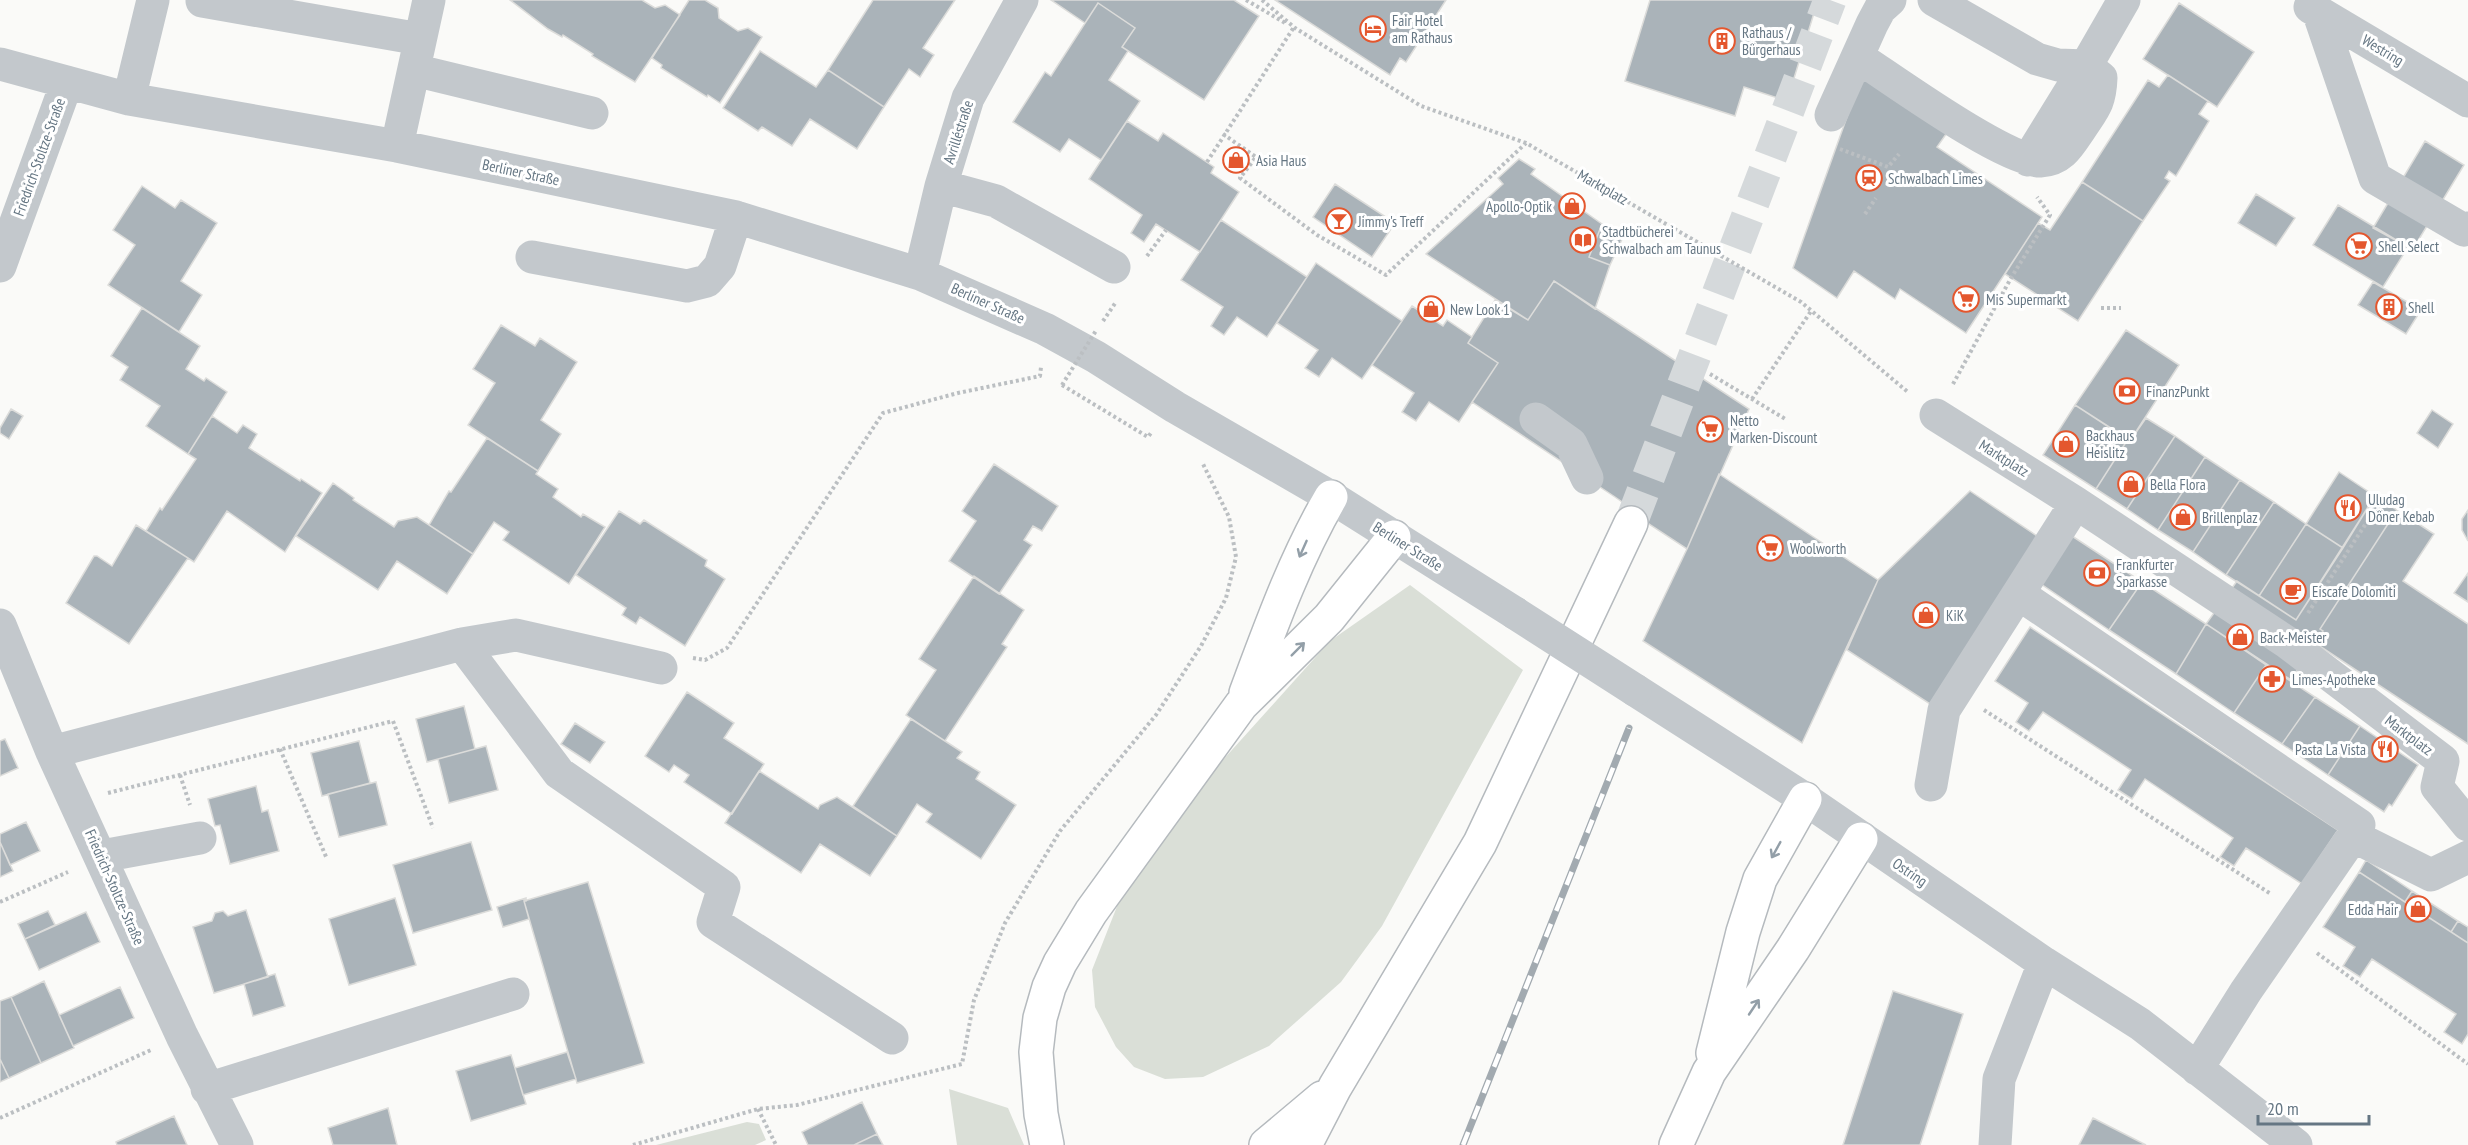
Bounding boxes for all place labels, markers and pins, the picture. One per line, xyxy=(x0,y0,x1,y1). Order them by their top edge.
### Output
place label: Fair Hotel am Rathaus xyxy=(1392,11,1452,47)
hotel icon: Fair Hotel am Rathaus xyxy=(1358,14,1388,44)
place label: Rathaus / Bürgerhaus xyxy=(1742,23,1801,59)
building icon: Rathaus / Bürgerhaus xyxy=(1707,26,1737,56)
shop icon: Asia Haus xyxy=(1221,145,1251,175)
place label: Asia Haus xyxy=(1256,151,1306,170)
station icon: Schwalbach Limes xyxy=(1854,163,1884,193)
place label: Schwalbach Limes xyxy=(1888,169,1983,188)
shop icon: Apollo-Optik xyxy=(1557,191,1587,221)
place label: Apollo-Optik xyxy=(1486,197,1552,216)
bar icon: Jimmy's Treff xyxy=(1324,206,1354,236)
place label: Jimmy's Treff xyxy=(1357,212,1424,231)
place label: Stadtbücherei Schwalbach am Taunus xyxy=(1602,222,1721,258)
library icon: Stadtbücherei Schwalbach am Taunus xyxy=(1568,225,1598,255)
supermarket icon: Shell Select xyxy=(2344,231,2374,261)
place label: Shell Select xyxy=(2378,237,2439,256)
supermarket icon: Mis Supermarkt xyxy=(1951,284,1981,314)
place label: Mis Supermarkt xyxy=(1986,290,2067,309)
building icon: Shell xyxy=(2374,292,2404,322)
shop icon: New Look 1 xyxy=(1416,294,1446,324)
place label: Shell xyxy=(2408,298,2435,317)
place label: New Look 1 xyxy=(1450,300,1510,319)
bank icon: FinanzPunkt xyxy=(2112,376,2142,406)
place label: FinanzPunkt xyxy=(2146,382,2209,401)
place label: Netto Marken-Discount xyxy=(1730,411,1817,447)
supermarket icon: Netto Marken-Discount xyxy=(1695,414,1725,444)
place label: Backhaus Heislitz xyxy=(2086,426,2134,462)
shop icon: Backhaus Heislitz xyxy=(2051,429,2081,459)
shop icon: Bella Flora xyxy=(2116,469,2146,499)
place label: Bella Flora xyxy=(2150,475,2206,494)
place label: Uludag Döner Kebab xyxy=(2368,490,2434,526)
restaurant icon: Uludag Döner Kebab xyxy=(2333,493,2363,523)
shop icon: Brillenplaz xyxy=(2168,502,2198,532)
place label: Brillenplaz xyxy=(2202,508,2258,527)
supermarket icon: Woolworth xyxy=(1755,533,1785,563)
place label: Woolworth xyxy=(1790,539,1846,558)
place label: Frankfurter Sparkasse xyxy=(2116,555,2175,591)
bank icon: Frankfurter Sparkasse xyxy=(2082,558,2112,588)
cafe icon: Eiscafe Dolomiti xyxy=(2278,576,2308,606)
place label: Eiscafe Dolomiti xyxy=(2312,582,2396,601)
shop icon: KiK xyxy=(1911,600,1941,630)
place label: KiK xyxy=(1946,606,1965,625)
shop icon: Back-Meister xyxy=(2225,622,2255,652)
place label: Back-Meister xyxy=(2260,628,2327,647)
pharmacy icon: Limes-Apotheke xyxy=(2257,664,2287,694)
place label: Limes-Apotheke xyxy=(2292,670,2376,689)
restaurant icon: Pasta La Vista xyxy=(2370,734,2400,764)
place label: Pasta La Vista xyxy=(2295,740,2366,759)
shop icon: Edda Hair xyxy=(2403,894,2433,924)
place label: Edda Hair xyxy=(2348,900,2399,919)

